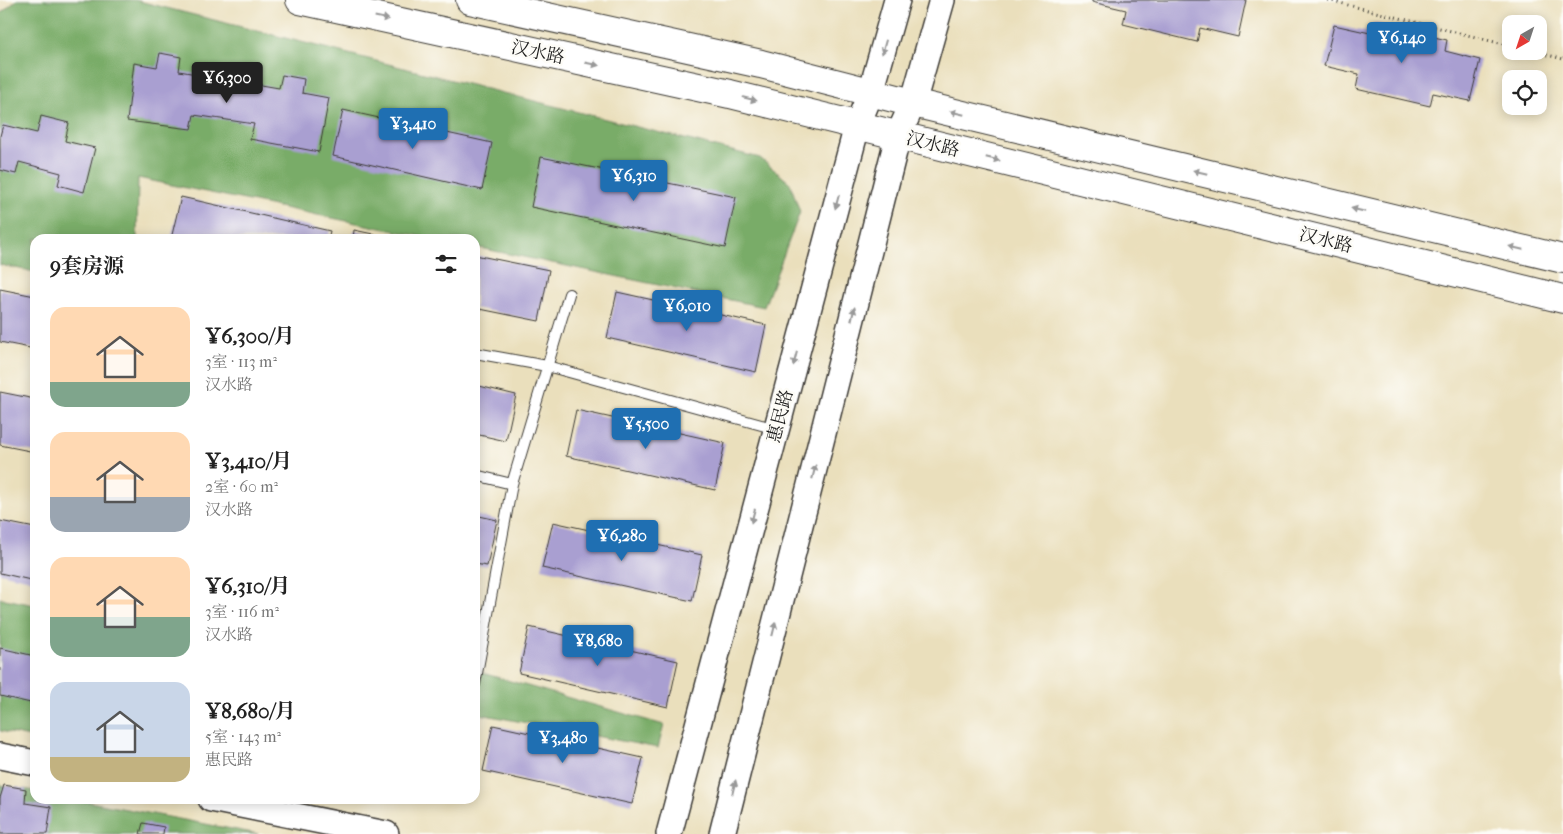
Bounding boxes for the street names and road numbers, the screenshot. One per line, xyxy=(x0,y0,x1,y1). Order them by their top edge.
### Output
street label: 汉水路 xyxy=(509,37,566,68)
street label: 汉水路 xyxy=(904,128,962,161)
street label: 汉水路 xyxy=(1297,224,1355,257)
street label: 惠民路 xyxy=(763,387,798,445)

